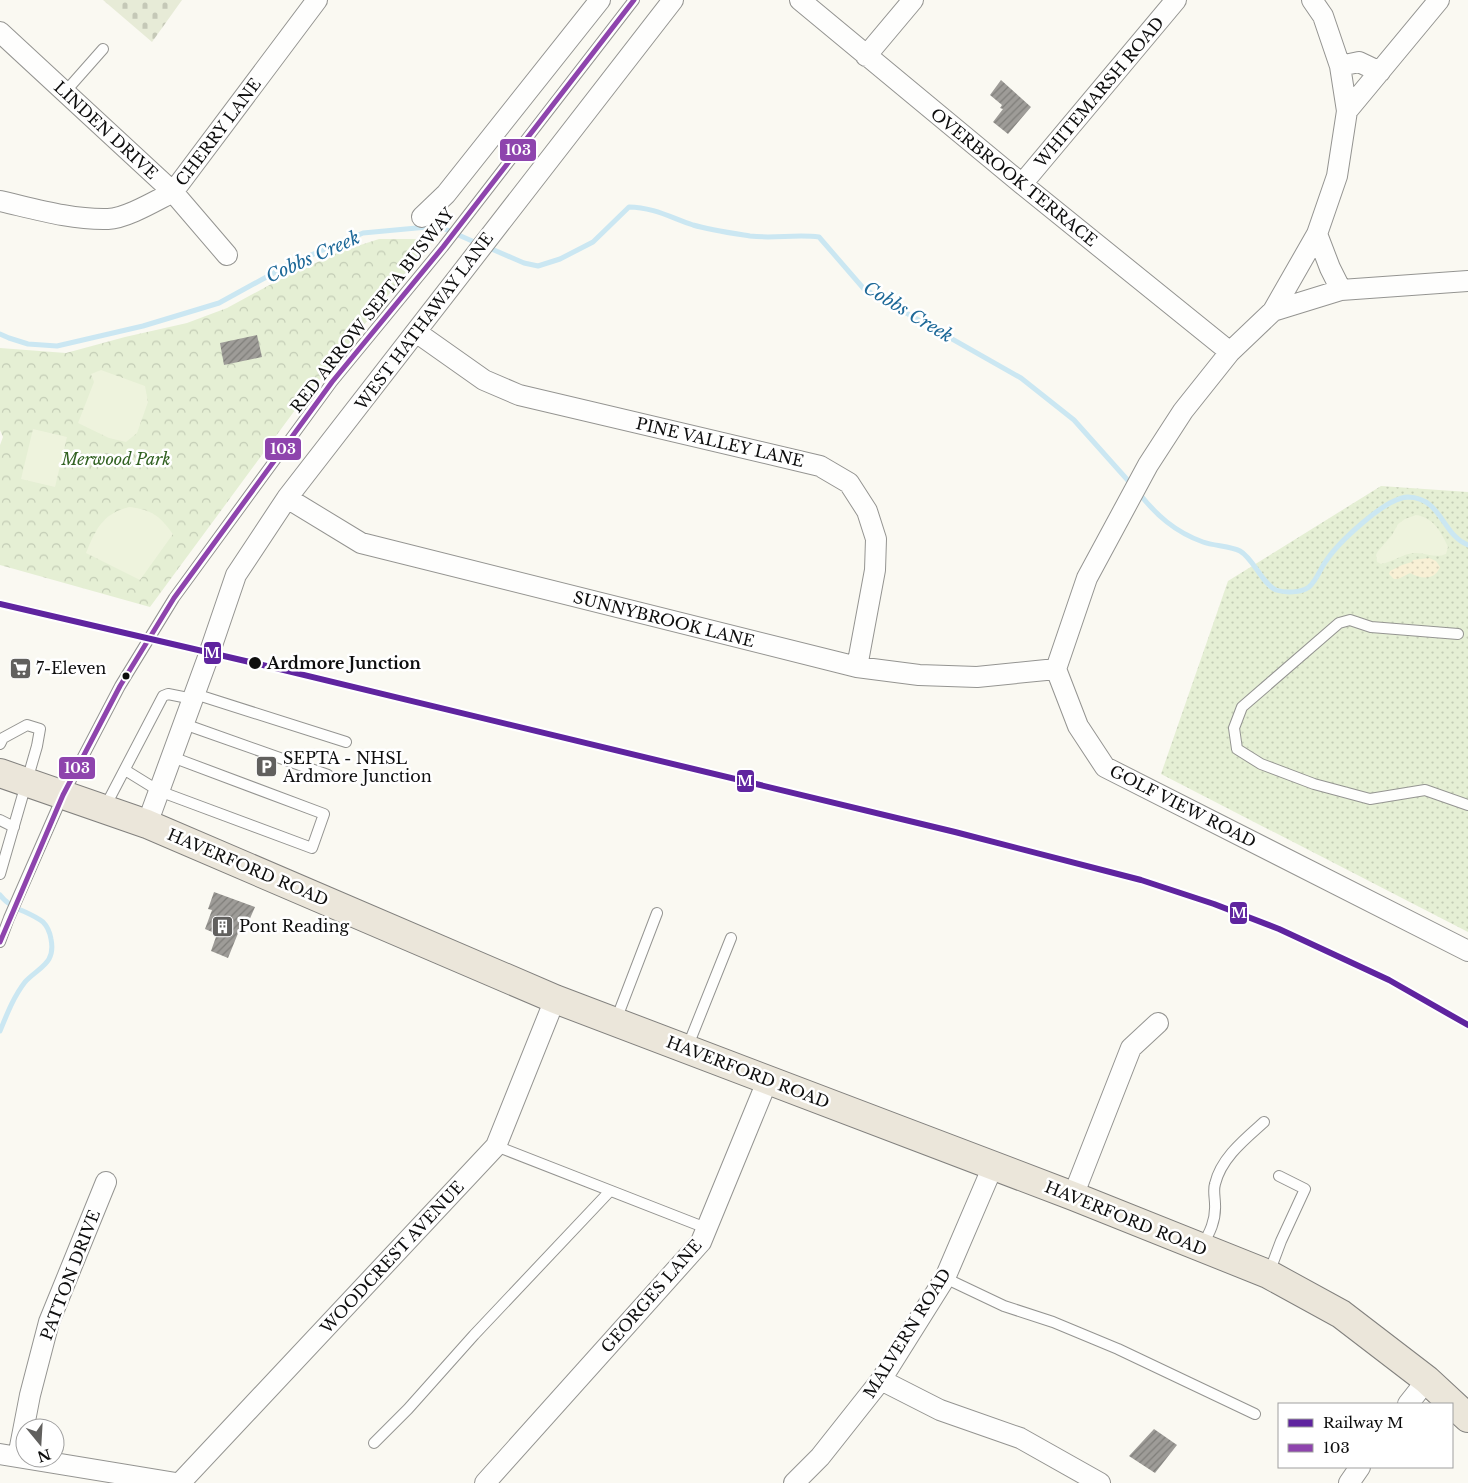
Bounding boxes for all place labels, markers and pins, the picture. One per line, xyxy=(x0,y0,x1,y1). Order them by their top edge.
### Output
place label: Ardmore Junction xyxy=(266,653,421,673)
marker: Ardmore Junction xyxy=(247,655,263,671)
supermarket icon: 7-Eleven xyxy=(8,656,32,680)
place label: 7-Eleven xyxy=(36,658,106,678)
unlabelled marker xyxy=(121,671,131,681)
place label: SEPTA - NHSL Ardmore Junction xyxy=(282,748,432,786)
parking icon: SEPTA - NHSL Ardmore Junction xyxy=(255,755,279,779)
building icon: Pont Reading xyxy=(211,914,235,938)
place label: Pont Reading xyxy=(239,916,349,936)

